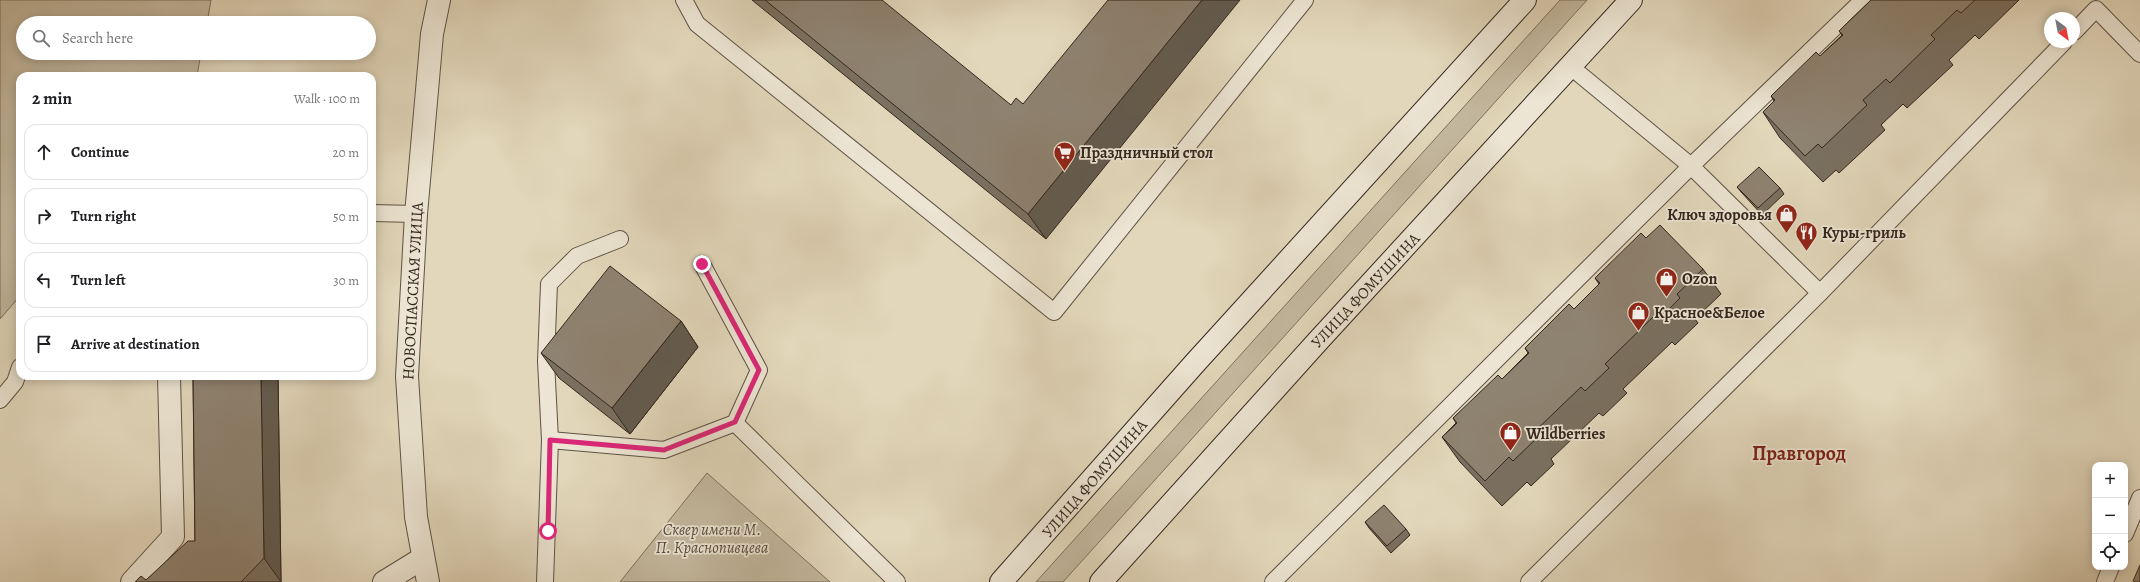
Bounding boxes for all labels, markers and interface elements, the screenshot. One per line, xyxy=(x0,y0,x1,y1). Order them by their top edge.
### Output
north arrow xyxy=(2044,12,2080,48)
search box xyxy=(16,16,376,60)
icon: search xyxy=(30,27,52,49)
text: Search here xyxy=(62,28,133,48)
text: 2 min xyxy=(32,87,72,110)
text: Walk · 100 m xyxy=(294,90,360,107)
supermarket icon: Праздничный стол xyxy=(1052,139,1078,172)
icon: ahead xyxy=(33,141,55,163)
text: Continue xyxy=(71,142,129,162)
place label: Праздничный стол xyxy=(1080,142,1213,164)
text: 20 m xyxy=(333,144,359,161)
street label: НОВОСПАССКАЯ УЛИЦА xyxy=(397,201,429,381)
shop icon: Ключ здоровья xyxy=(1774,201,1800,234)
place label: Ключ здоровья xyxy=(1667,204,1772,226)
icon: right xyxy=(33,205,55,227)
text: Turn right xyxy=(71,206,136,226)
text: 50 m xyxy=(333,208,359,225)
restaurant icon: Куры-гриль xyxy=(1793,219,1819,252)
place label: Куры-гриль xyxy=(1822,222,1907,244)
street label: УЛИЦА ФОМУШИНА xyxy=(1306,228,1426,353)
route end xyxy=(693,255,711,273)
shop icon: Ozon xyxy=(1653,265,1679,298)
place label: Ozon xyxy=(1682,268,1717,290)
icon: left xyxy=(33,269,55,291)
text: Turn left xyxy=(71,270,126,290)
text: 30 m xyxy=(333,272,359,289)
shop icon: Красное&Белое xyxy=(1626,299,1652,332)
place label: Красное&Белое xyxy=(1654,302,1765,324)
icon: arrive xyxy=(33,333,55,355)
text: Arrive at destination xyxy=(71,334,200,354)
street label: УЛИЦА ФОМУШИНА xyxy=(1037,414,1153,543)
shop icon: Wildberries xyxy=(1498,420,1524,453)
place label: Wildberries xyxy=(1525,423,1605,445)
district label: Правгород xyxy=(1752,440,1846,467)
map controls xyxy=(2092,462,2128,570)
button: + xyxy=(2092,462,2128,498)
button: − xyxy=(2092,498,2128,534)
park label: Сквер имени М. П. Краснопивцева xyxy=(656,519,768,559)
route start xyxy=(539,522,557,540)
button: locate xyxy=(2092,534,2128,570)

